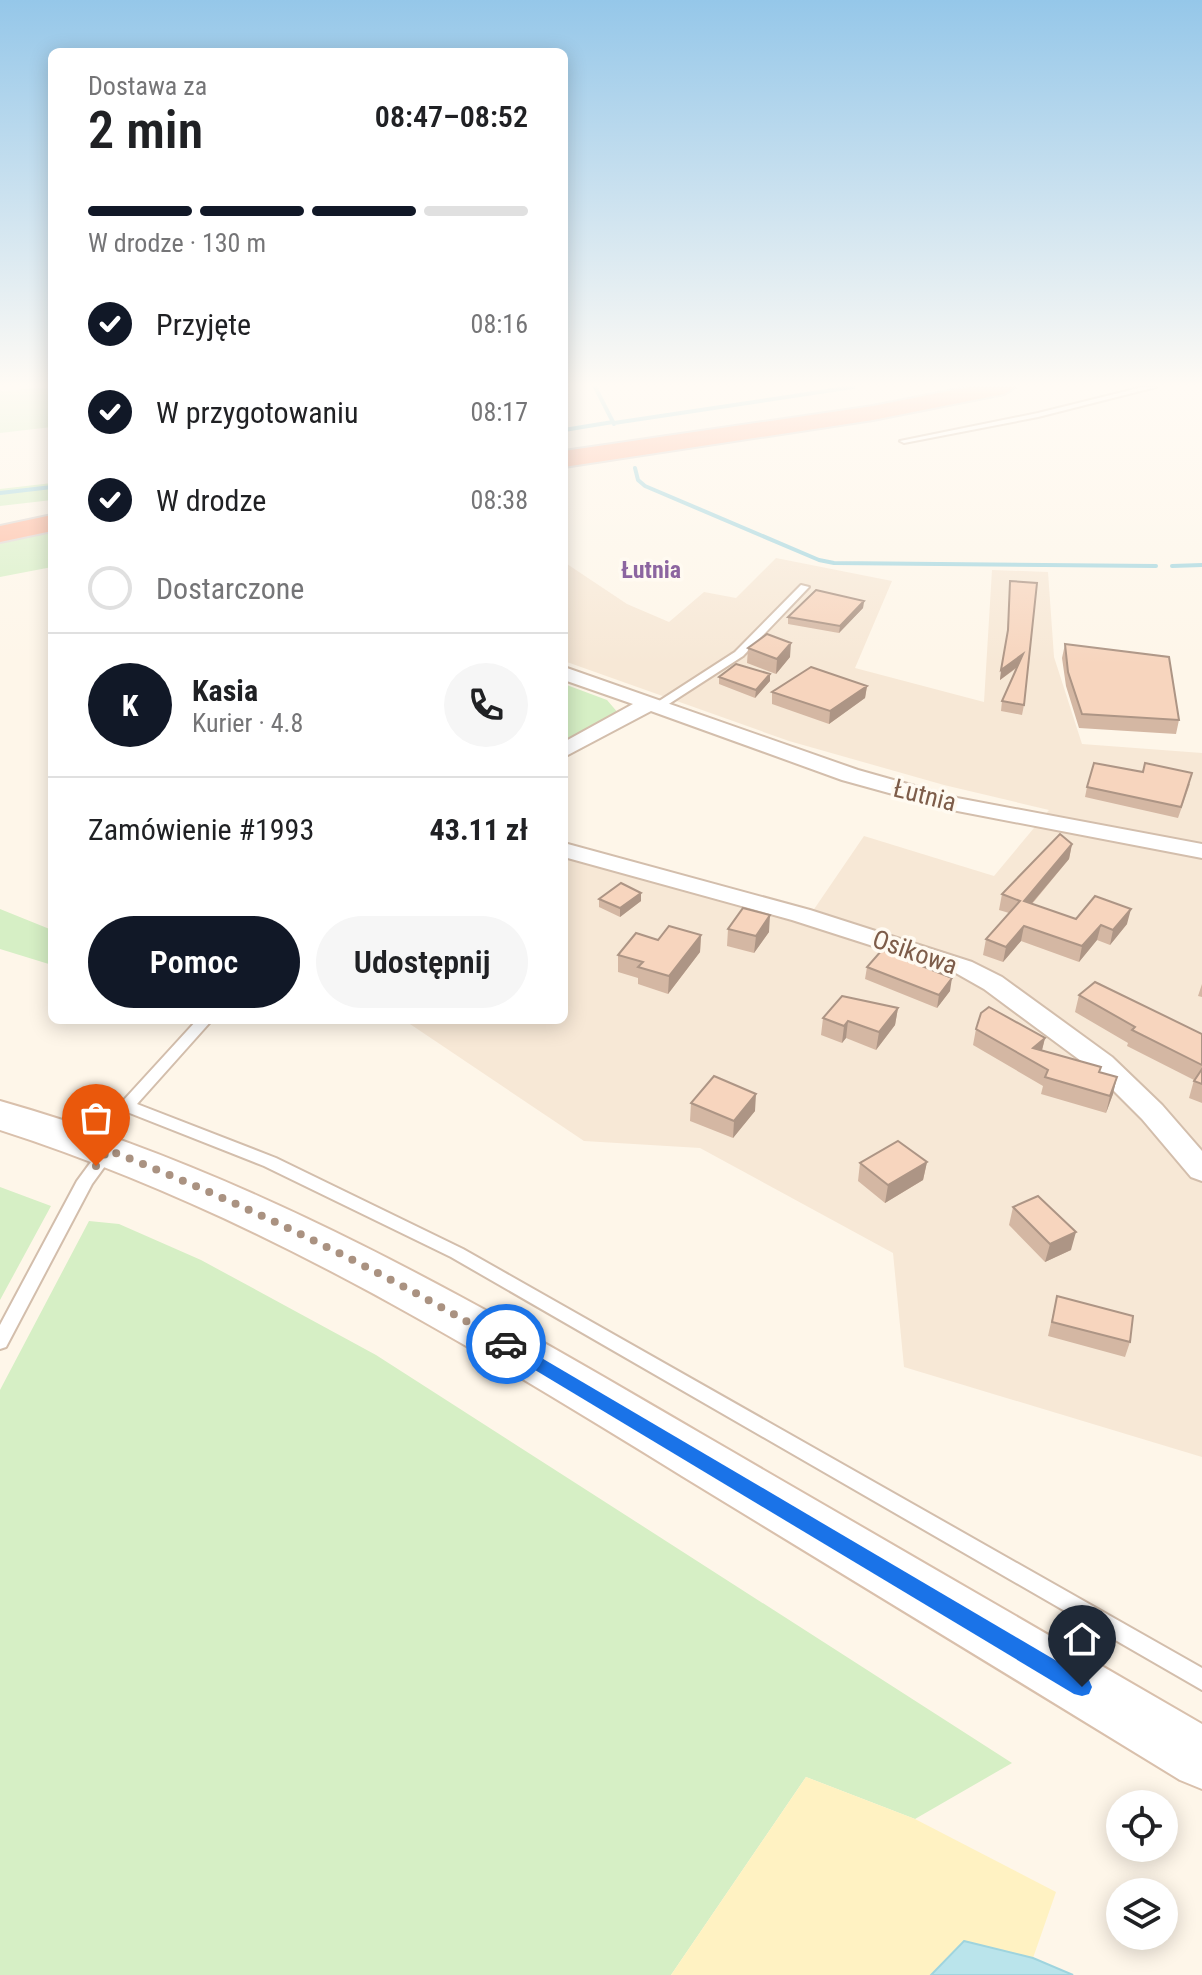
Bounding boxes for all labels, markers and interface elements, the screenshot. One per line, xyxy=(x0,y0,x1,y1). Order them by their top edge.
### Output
text: Dostawa za xyxy=(88,71,207,101)
text: 08:47–08:52 xyxy=(375,99,528,134)
text: 2 min xyxy=(88,100,203,161)
text: W drodze · 130 m xyxy=(88,228,266,258)
icon: check xyxy=(88,302,132,346)
text: Przyjęte xyxy=(156,307,251,342)
text: 08:16 xyxy=(471,309,528,339)
icon: check xyxy=(88,390,132,434)
text: W przygotowaniu xyxy=(156,395,358,430)
text: 08:17 xyxy=(471,397,528,427)
icon: check xyxy=(88,478,132,522)
text: W drodze xyxy=(156,483,266,518)
text: 08:38 xyxy=(471,485,528,515)
district label: Łutnia xyxy=(621,556,681,584)
text: Dostarczone xyxy=(156,571,304,606)
button: phone xyxy=(444,663,528,747)
text: Kasia xyxy=(192,673,258,708)
text: K xyxy=(122,688,138,723)
text: Kurier · 4.8 xyxy=(192,708,303,738)
street label: Łutnia xyxy=(890,773,960,817)
text: Zamówienie #1993 xyxy=(88,812,314,847)
text: 43.11 zł xyxy=(430,812,528,847)
button: Pomoc xyxy=(88,916,300,1008)
button: Udostępnij xyxy=(316,916,528,1008)
street label: Osikowa xyxy=(869,924,961,980)
pin xyxy=(62,1084,130,1166)
icon: bag xyxy=(74,1096,118,1140)
courier xyxy=(466,1304,546,1384)
icon: car xyxy=(484,1322,528,1366)
pin xyxy=(1048,1605,1116,1687)
icon: home xyxy=(1060,1617,1104,1661)
map controls xyxy=(1106,1790,1178,1950)
button: locate xyxy=(1106,1790,1178,1862)
button: layers xyxy=(1106,1878,1178,1950)

